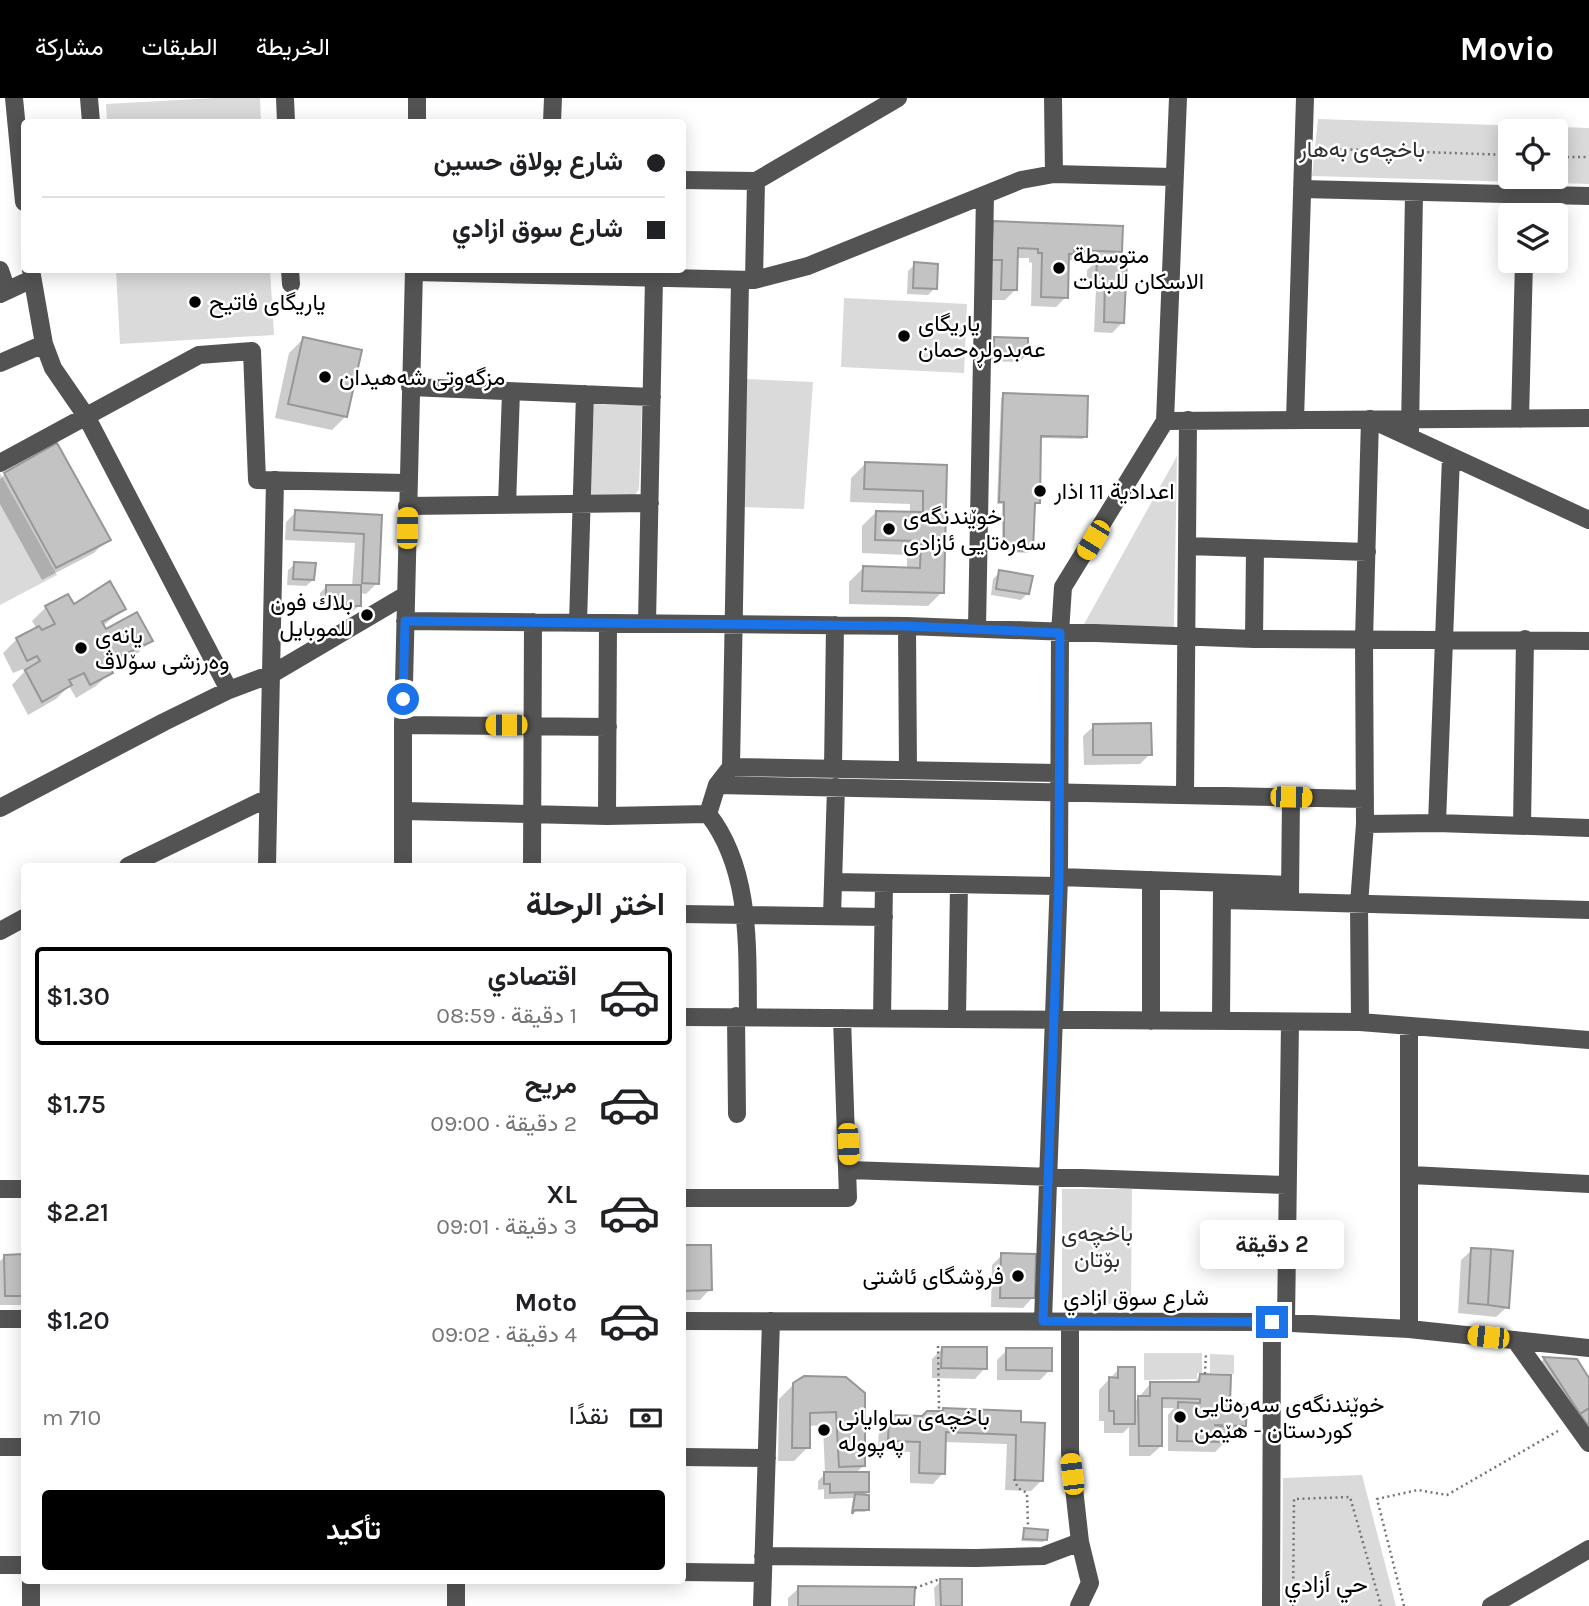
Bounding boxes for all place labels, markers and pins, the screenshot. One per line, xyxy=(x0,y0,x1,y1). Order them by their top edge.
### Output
place label: متوسطة الاسكان للبنات xyxy=(1073,242,1204,295)
marker: متوسطة الاسكان للبنات xyxy=(1051,260,1067,276)
place label: یاریگای فاتیح xyxy=(209,289,326,318)
marker: یاریگای فاتیح xyxy=(187,294,203,310)
place label: یاریگای عەبدولڕەحمان xyxy=(918,310,1046,368)
marker: یاریگای عەبدولڕەحمان xyxy=(896,328,912,344)
place label: مزگەوتی شەهیدان xyxy=(339,364,505,392)
marker: مزگەوتی شەهیدان xyxy=(317,369,333,385)
place label: اعدادية 11 اذار xyxy=(1053,478,1175,506)
marker: اعدادية 11 اذار xyxy=(1032,483,1048,499)
place label: خوێندنگەی سەرەتایی ئازادی xyxy=(903,503,1046,557)
marker: خوێندنگەی سەرەتایی ئازادی xyxy=(881,521,897,537)
place label: بلاك فون للموبايل xyxy=(270,589,353,643)
marker: بلاك فون للموبايل xyxy=(359,607,375,623)
place label: یانەی وەرزشی سۆلاڤ xyxy=(95,622,229,676)
marker: یانەی وەرزشی سۆلاڤ xyxy=(73,640,89,656)
place label: فرۆشگای ئاشتی xyxy=(862,1263,1004,1291)
marker: فرۆشگای ئاشتی xyxy=(1010,1268,1026,1284)
place label: خوێندنگەی سەرەتایی کوردستان - هێمن xyxy=(1194,1391,1384,1445)
place label: باخچەی ساوایانی پەپوولە xyxy=(838,1404,990,1459)
marker: خوێندنگەی سەرەتایی کوردستان - هێمن xyxy=(1172,1409,1188,1425)
marker: باخچەی ساوایانی پەپوولە xyxy=(816,1422,832,1438)

